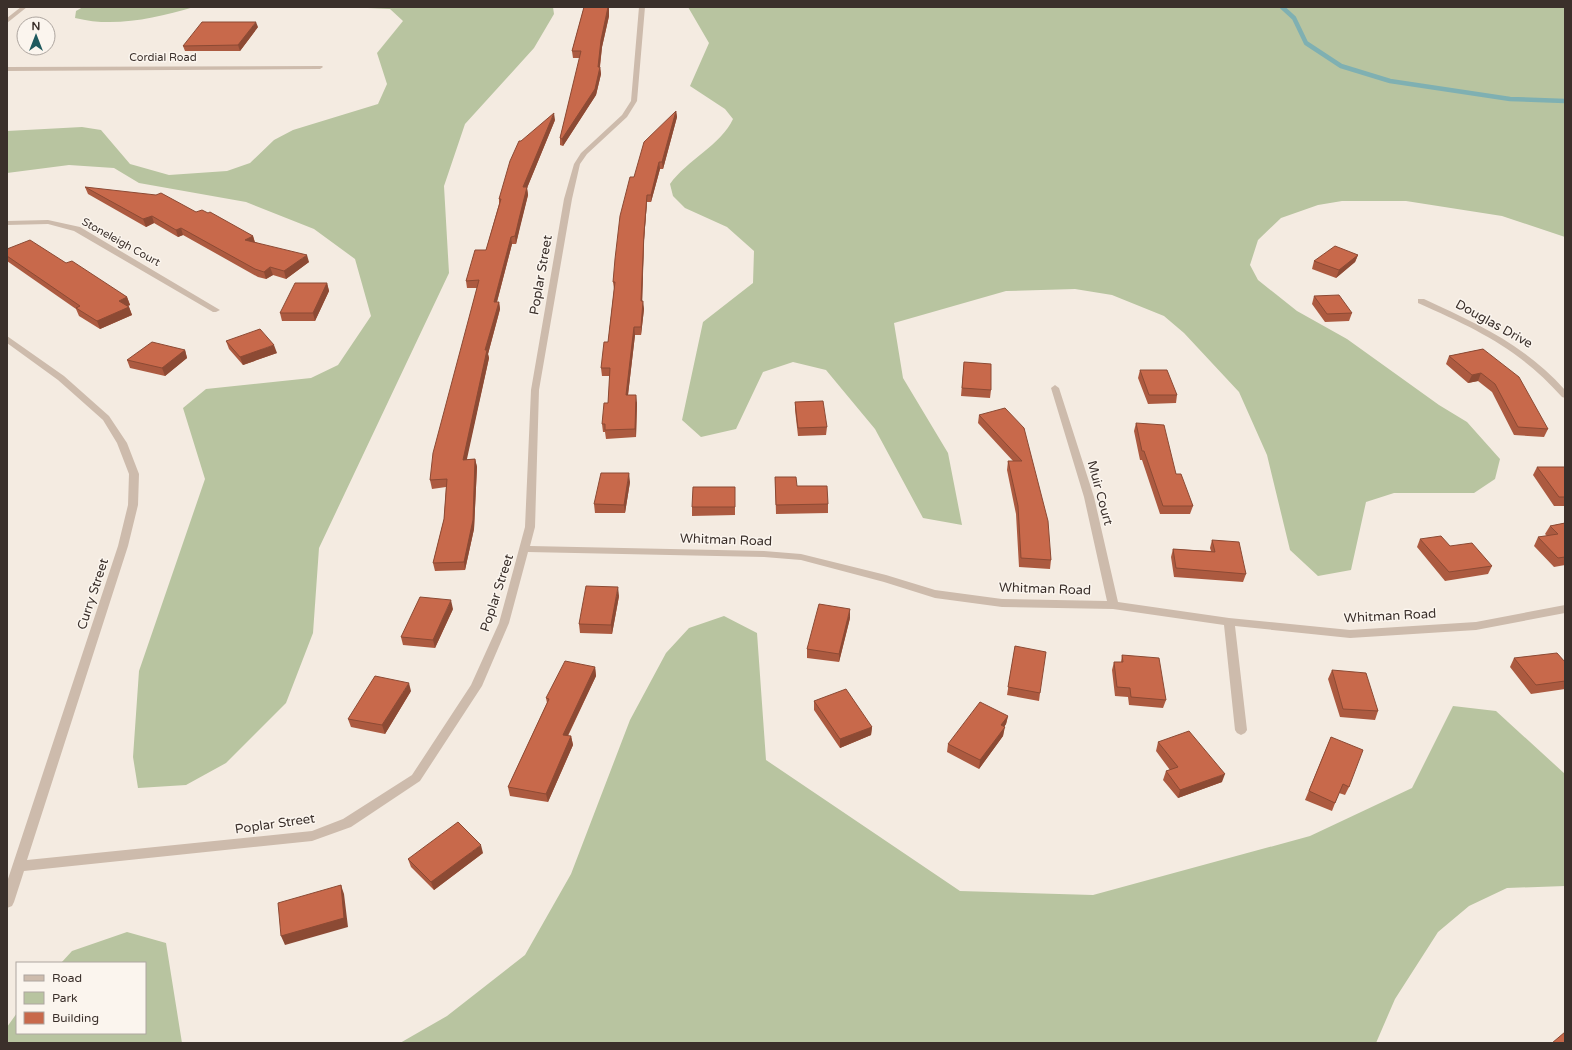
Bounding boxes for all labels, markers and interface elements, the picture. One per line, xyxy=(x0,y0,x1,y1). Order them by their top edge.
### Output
north arrow xyxy=(16,16,56,56)
text: N xyxy=(32,20,40,33)
street label: Cordial Road xyxy=(129,51,197,64)
street label: Stoneleigh Court xyxy=(79,215,163,269)
street label: Poplar Street xyxy=(526,234,556,316)
street label: Douglas Drive xyxy=(1453,296,1535,352)
street label: Muir Court xyxy=(1084,459,1116,527)
street label: Whitman Road xyxy=(680,530,772,550)
street label: Poplar Street xyxy=(477,552,517,634)
street label: Curry Street xyxy=(74,556,112,632)
street label: Whitman Road xyxy=(999,579,1091,599)
street label: Whitman Road xyxy=(1343,606,1437,626)
street label: Poplar Street xyxy=(234,810,316,838)
legend xyxy=(16,962,146,1034)
text: Road xyxy=(52,971,82,985)
text: Park xyxy=(52,991,78,1005)
text: Building xyxy=(52,1011,99,1025)

